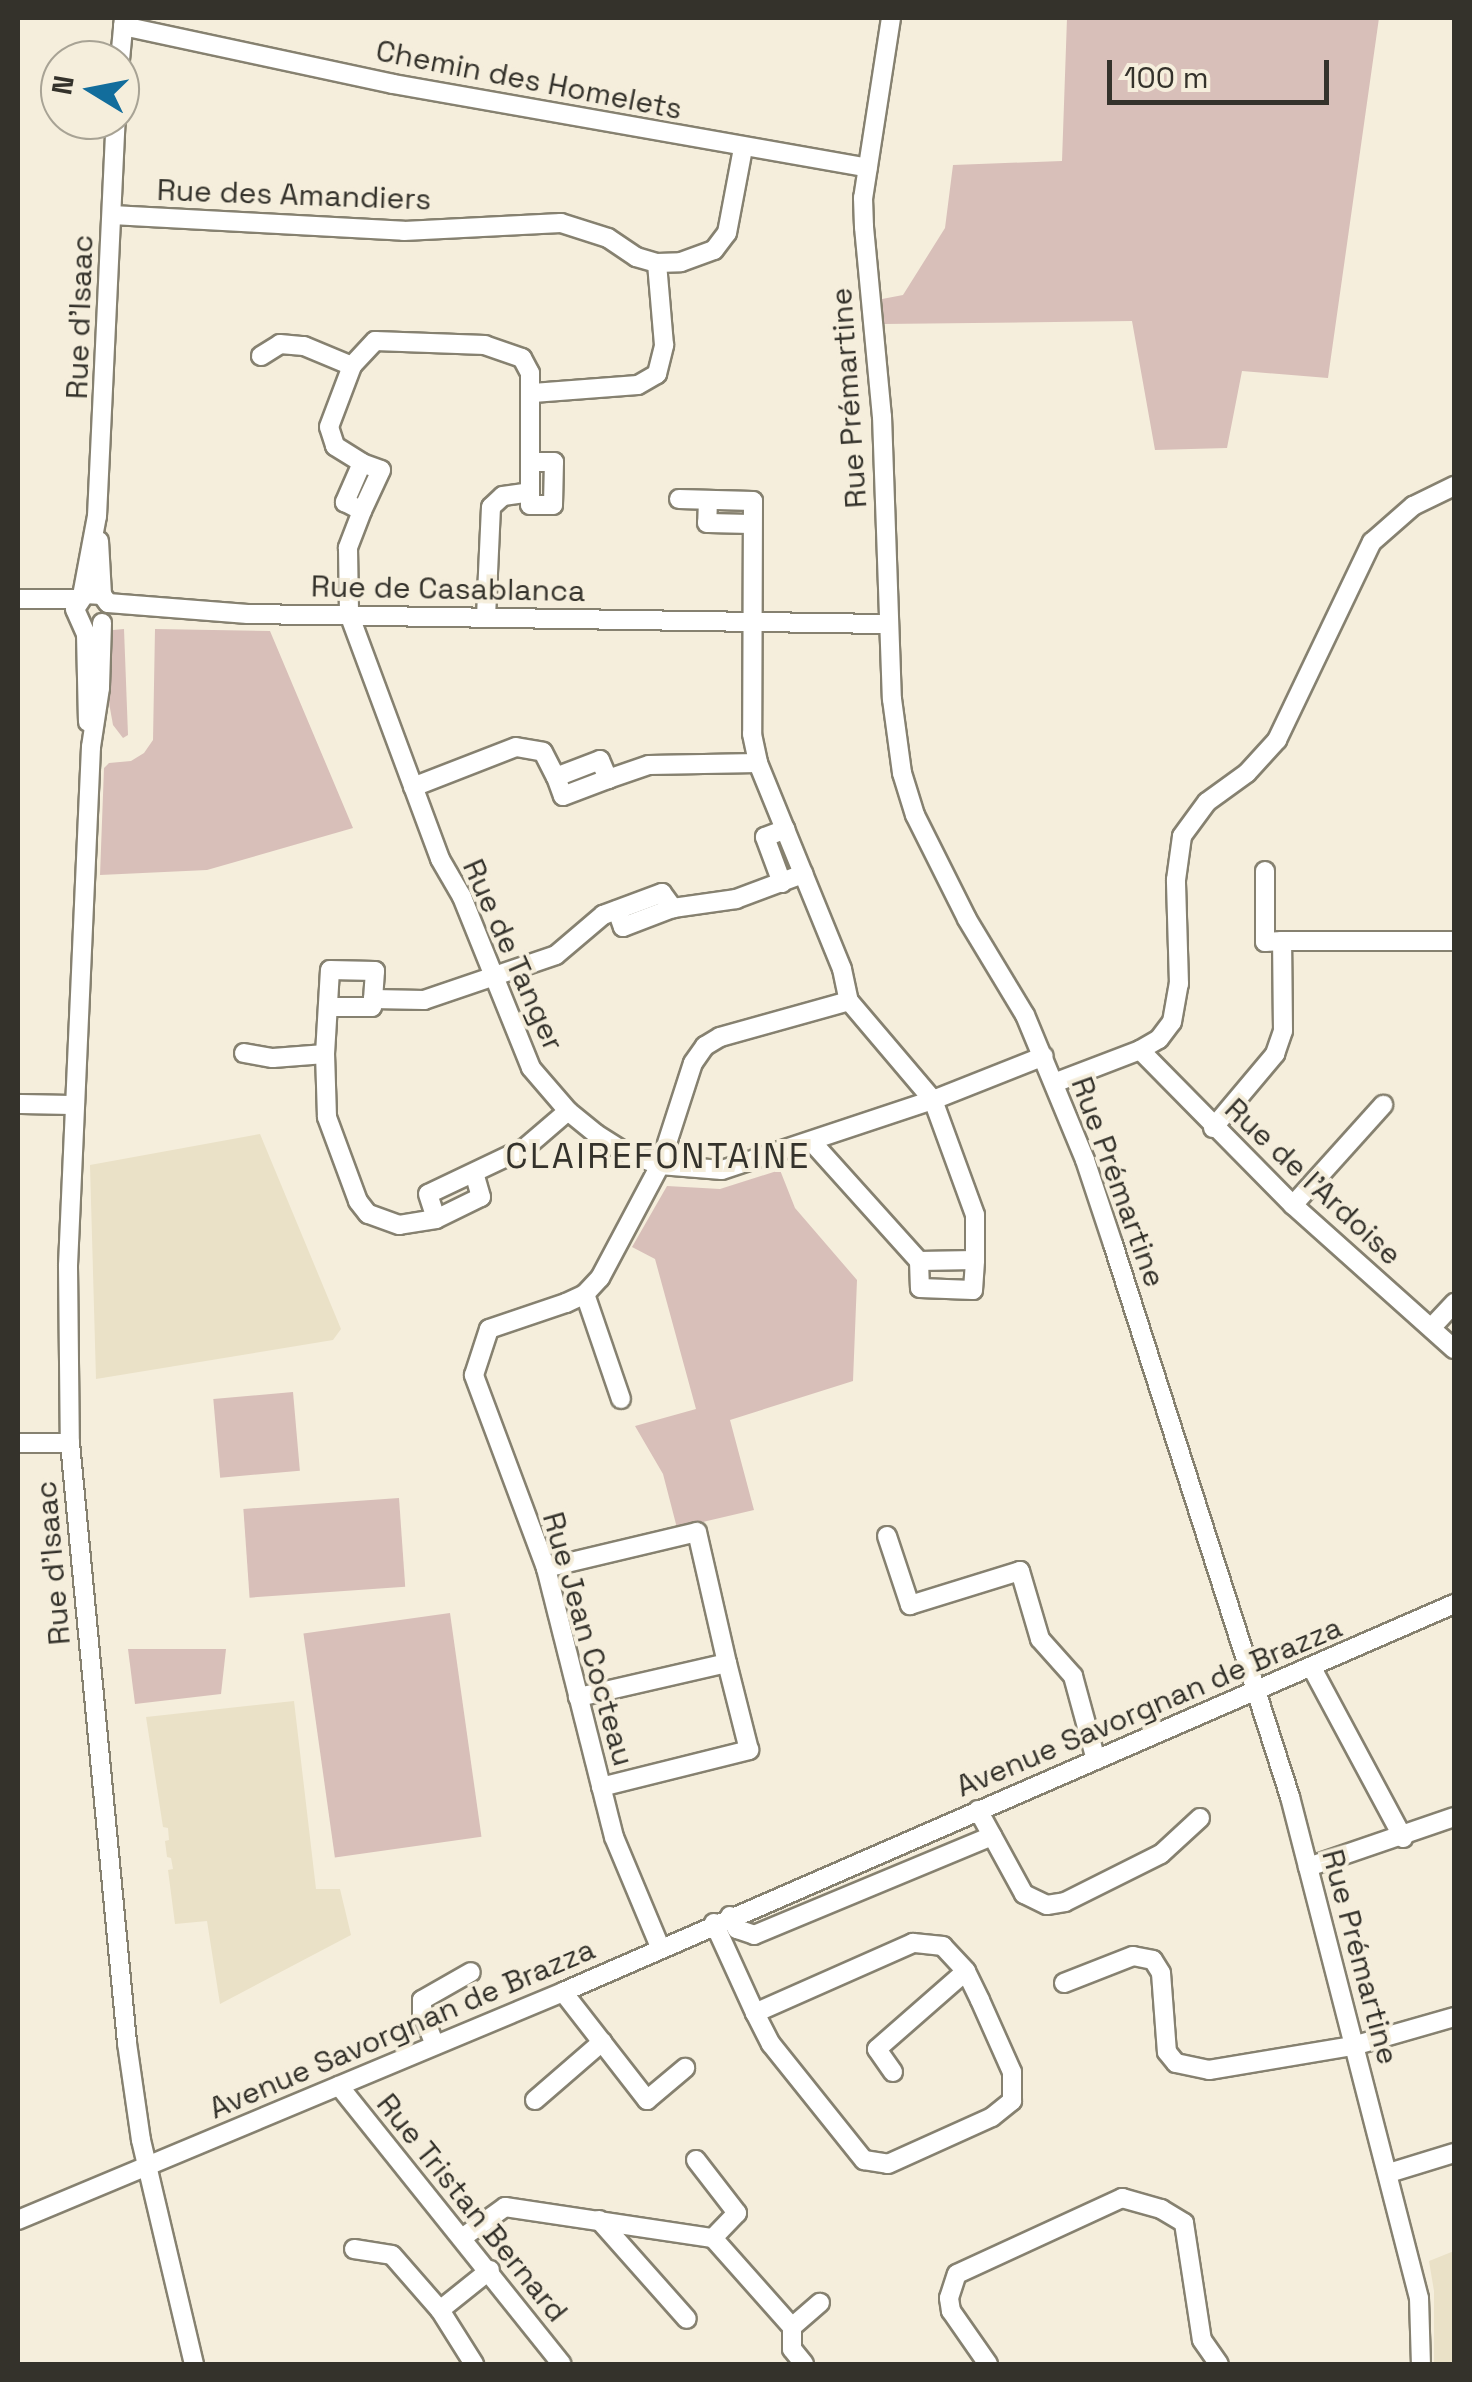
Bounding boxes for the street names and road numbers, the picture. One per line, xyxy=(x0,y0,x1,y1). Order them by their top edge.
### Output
street label: Chemin des Homelets xyxy=(373,33,685,127)
street label: Rue des Amandiers xyxy=(156,172,432,218)
street label: Rue d'Isaac xyxy=(59,234,101,400)
street label: Rue Prémartine xyxy=(823,287,875,509)
street label: Rue de Casablanca xyxy=(311,569,585,609)
street label: Rue de Tanger xyxy=(455,853,571,1057)
street label: Rue Prémartine xyxy=(1063,1072,1173,1292)
street label: Rue de l'Ardoise xyxy=(1217,1091,1409,1273)
street label: Rue d'Isaac xyxy=(28,1479,78,1647)
street label: Rue Jean Cocteau xyxy=(535,1508,641,1770)
street label: Avenue Savorgnan de Brazza xyxy=(951,1609,1347,1805)
street label: Rue Prémartine xyxy=(1314,1846,1406,2068)
street label: Avenue Savorgnan de Brazza xyxy=(204,1931,600,2127)
street label: Rue Tristan Bernard xyxy=(369,2086,575,2330)

